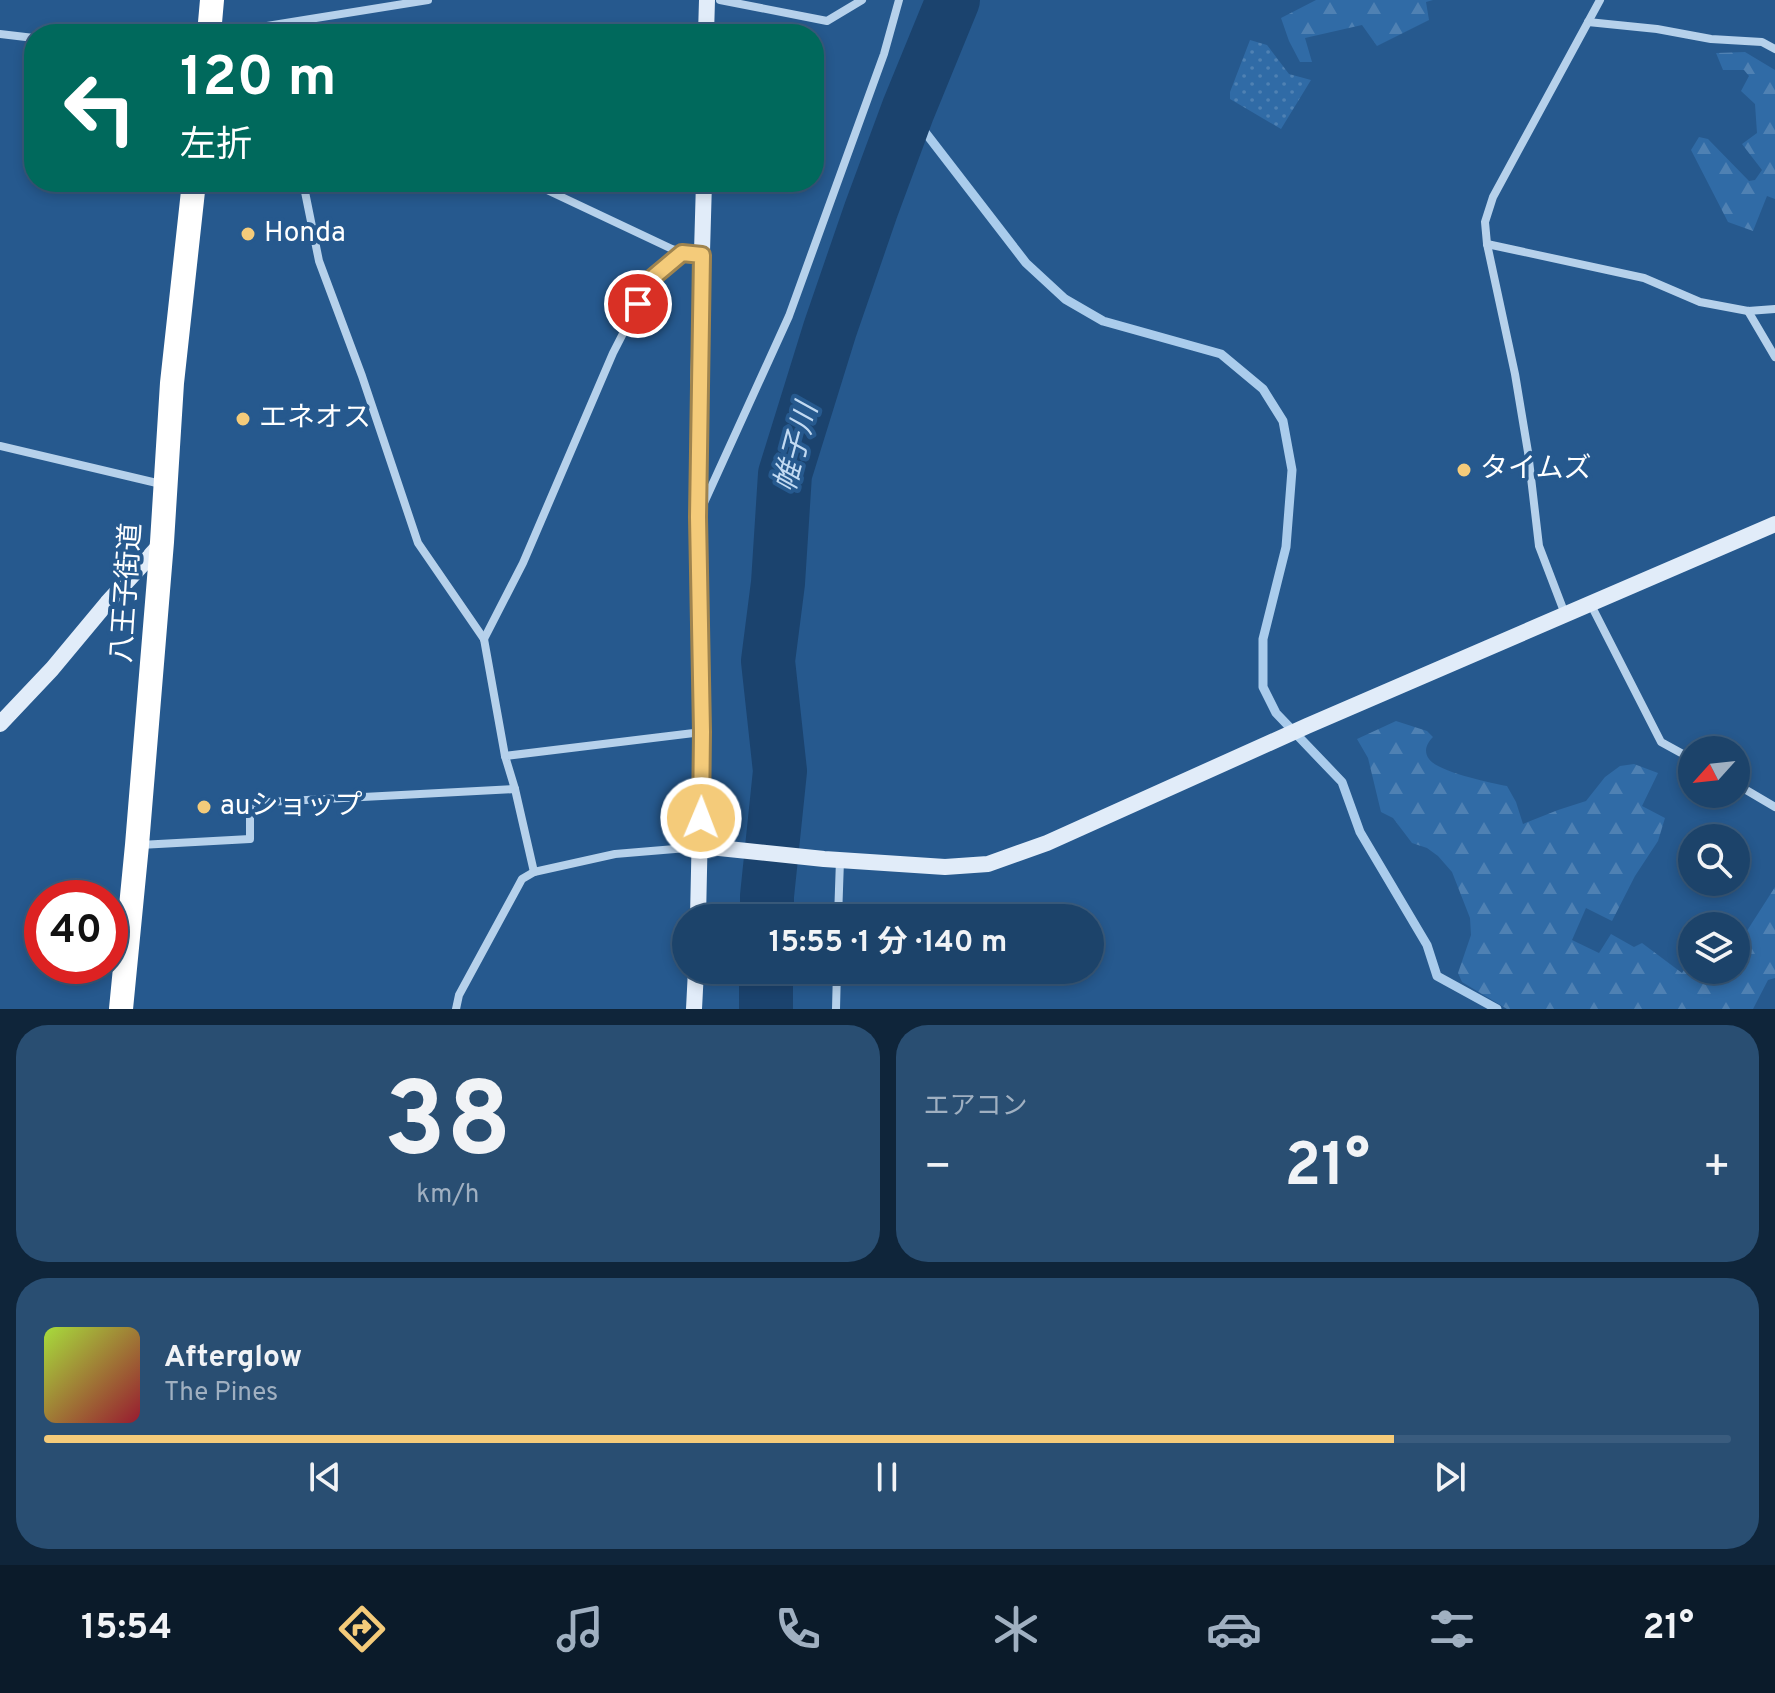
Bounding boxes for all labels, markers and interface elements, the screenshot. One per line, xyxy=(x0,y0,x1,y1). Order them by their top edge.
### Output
text: 120 m xyxy=(180,45,337,115)
icon: left xyxy=(48,56,152,160)
text: 左折 xyxy=(180,124,252,170)
place label: Honda xyxy=(264,216,346,252)
marker: Honda xyxy=(239,225,257,243)
pin xyxy=(604,270,672,338)
icon: arrive xyxy=(616,282,660,326)
water label: 帷子川 xyxy=(768,397,828,496)
place label: エネオス xyxy=(259,401,371,437)
marker: エネオス xyxy=(234,410,252,428)
place label: タイムズ xyxy=(1480,452,1591,488)
marker: タイムズ xyxy=(1455,461,1473,479)
street label: 八王子街道 xyxy=(105,522,151,664)
north arrow xyxy=(1678,736,1750,808)
map controls xyxy=(1678,736,1750,984)
position arrow xyxy=(659,776,743,860)
place label: auショップ xyxy=(220,789,363,825)
marker: auショップ xyxy=(195,798,213,816)
button: search xyxy=(1678,824,1750,896)
speed limit sign: 40 xyxy=(24,880,128,984)
button: layers xyxy=(1678,912,1750,984)
text: 15:55 · 1 分 · 140 m xyxy=(769,925,1007,962)
text: 38 xyxy=(384,1061,512,1193)
text: エアコン xyxy=(924,1091,1028,1124)
text: 21° xyxy=(1284,1131,1370,1207)
text: − xyxy=(924,1141,952,1197)
text: + xyxy=(1703,1141,1731,1197)
text: km/h xyxy=(416,1179,479,1212)
text: Afterglow xyxy=(164,1340,302,1377)
text: The Pines xyxy=(164,1377,278,1410)
icon: previous xyxy=(303,1455,347,1499)
icon: pause xyxy=(865,1455,909,1499)
icon: next xyxy=(1428,1455,1472,1499)
icon: directions xyxy=(334,1601,390,1657)
icon: music xyxy=(552,1601,608,1657)
icon: phone xyxy=(770,1601,826,1657)
icon: climate xyxy=(988,1601,1044,1657)
icon: car xyxy=(1206,1601,1262,1657)
icon: filters xyxy=(1424,1601,1480,1657)
text: 15:54 xyxy=(81,1606,172,1652)
text: 21° xyxy=(1642,1606,1694,1652)

